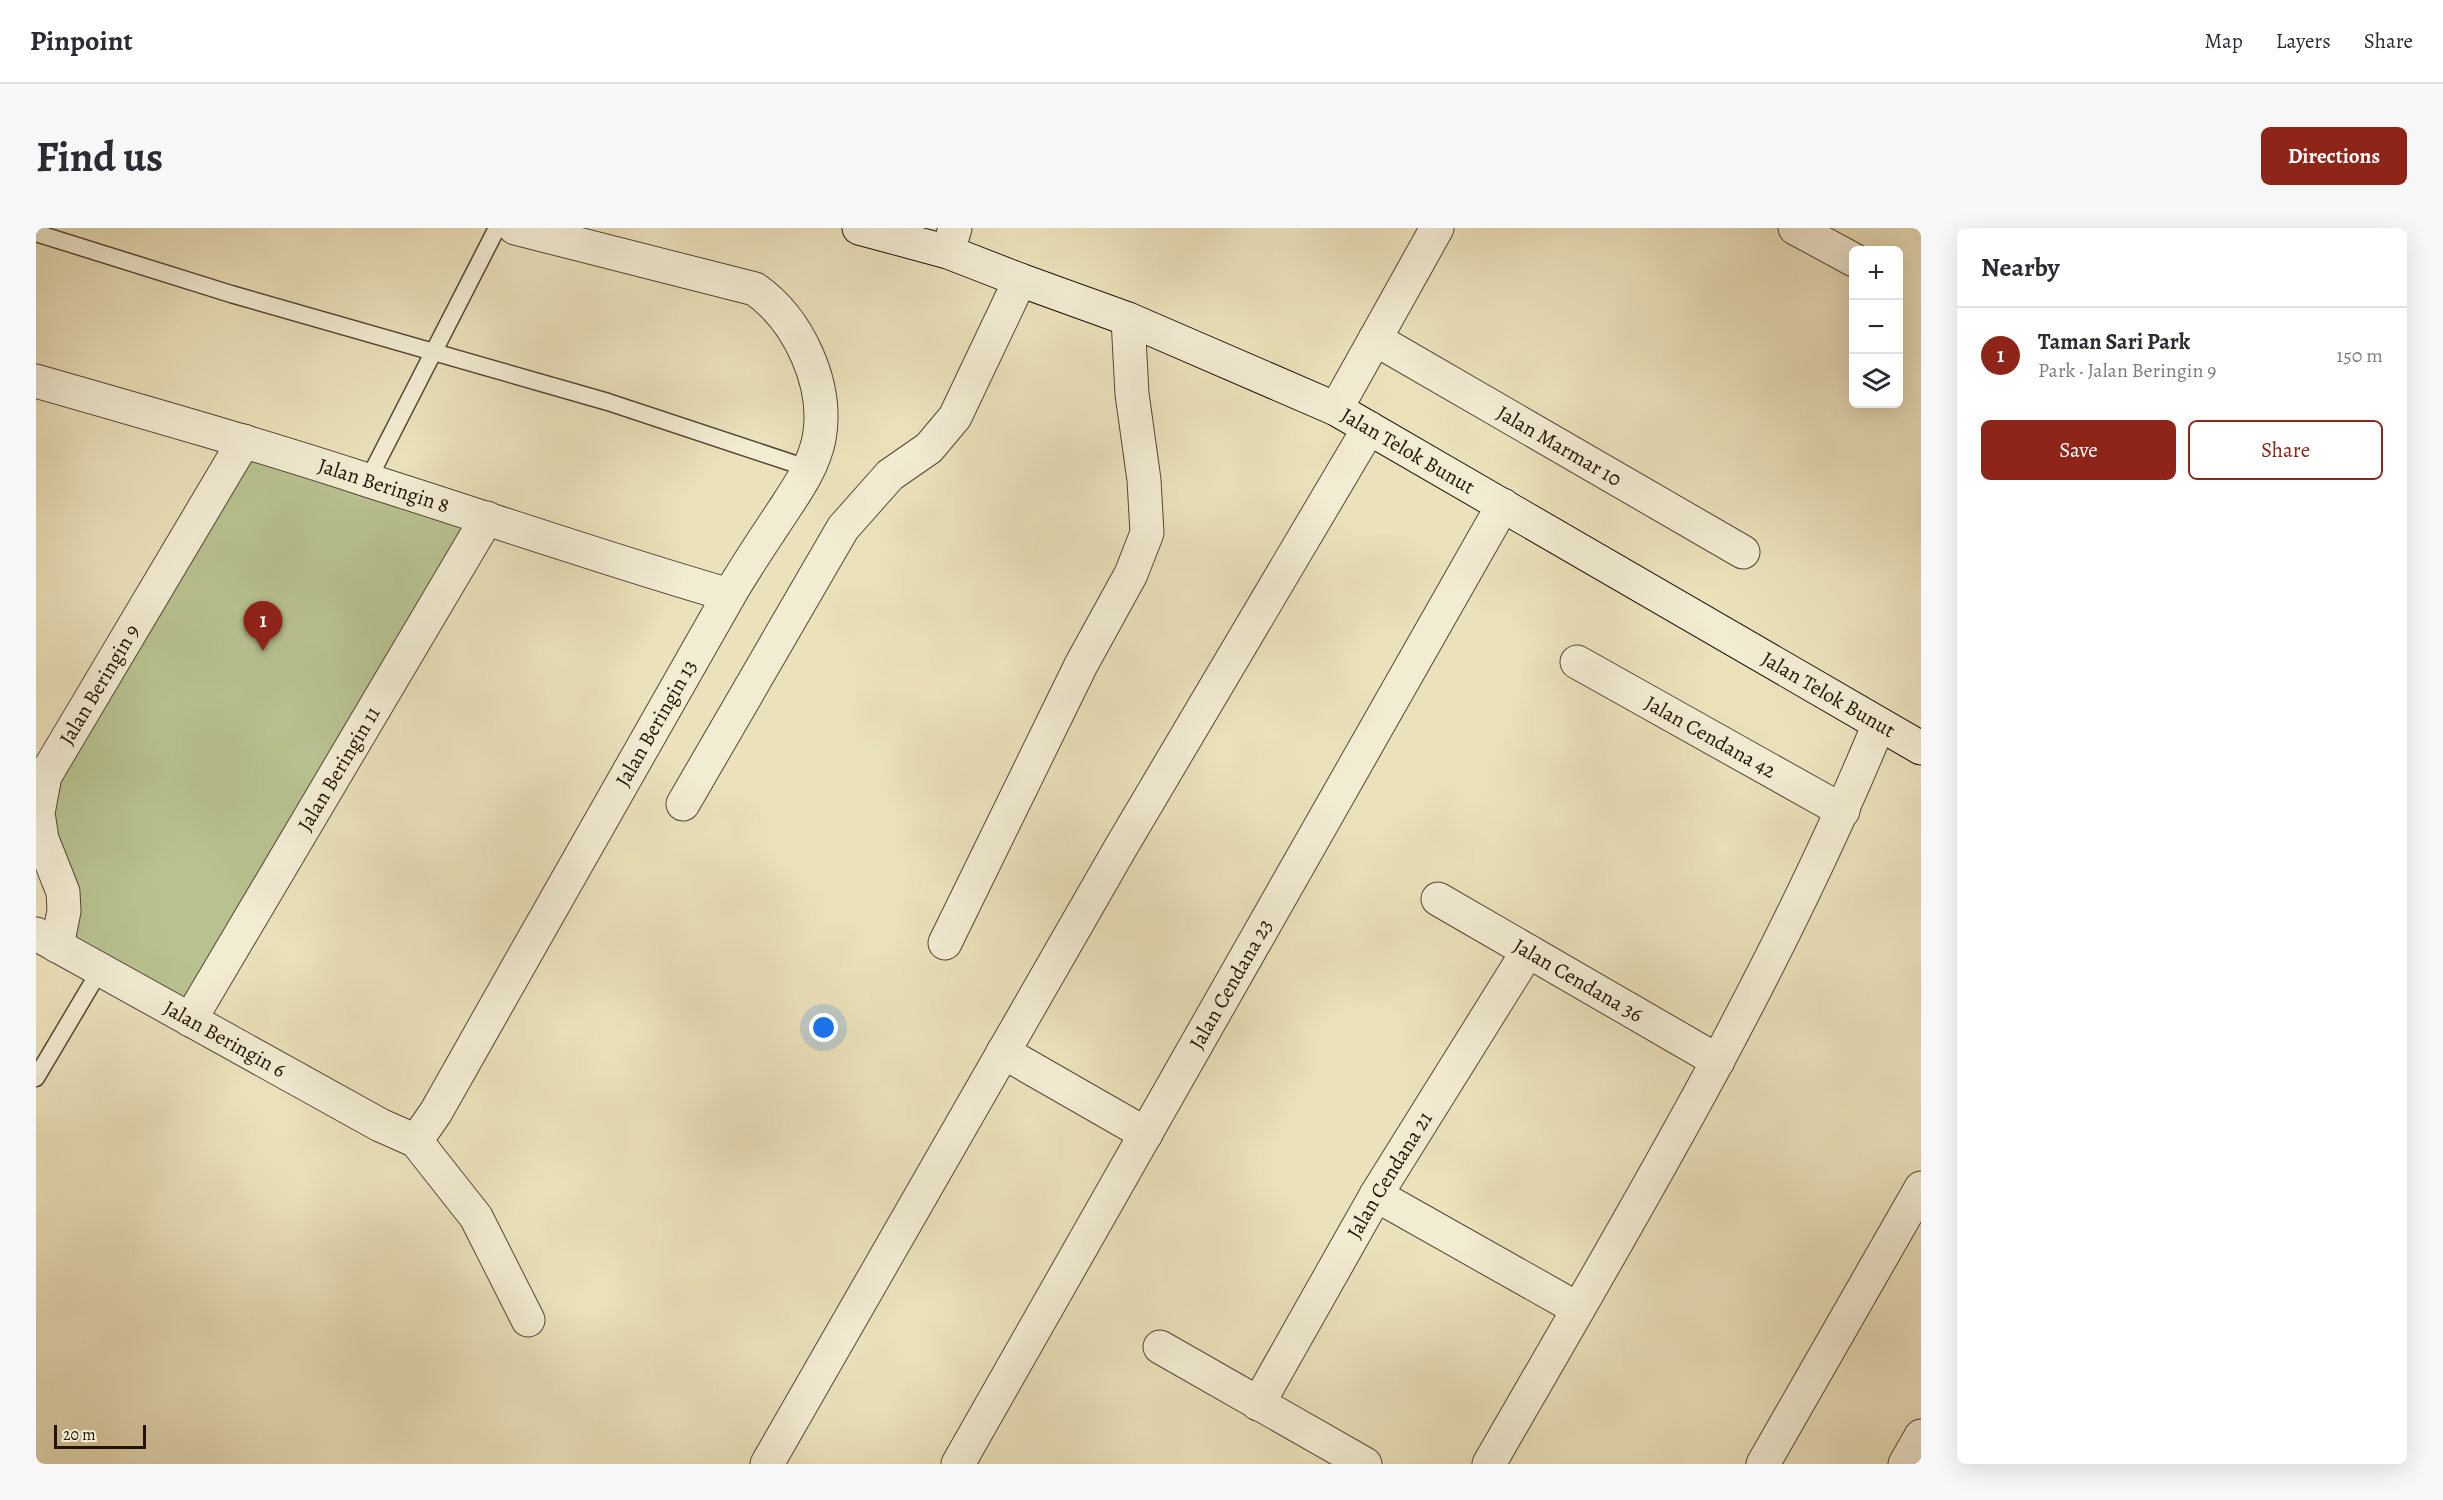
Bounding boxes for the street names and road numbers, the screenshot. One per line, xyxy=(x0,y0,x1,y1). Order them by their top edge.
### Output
street label: Jalan Marmar 10 xyxy=(1492,399,1627,493)
street label: Jalan Telok Bunut xyxy=(1336,401,1480,500)
street label: Jalan Beringin 8 xyxy=(315,451,453,520)
street label: Jalan Beringin 9 xyxy=(53,619,146,750)
street label: Jalan Telok Bunut xyxy=(1756,645,1900,744)
street label: Jalan Beringin 13 xyxy=(609,654,703,792)
street label: Jalan Cendana 42 xyxy=(1640,689,1781,785)
street label: Jalan Beringin 11 xyxy=(291,701,386,836)
street label: Jalan Cendana 23 xyxy=(1183,914,1279,1054)
street label: Jalan Cendana 36 xyxy=(1508,932,1648,1029)
street label: Jalan Beringin 6 xyxy=(159,994,291,1084)
street label: Jalan Cendana 21 xyxy=(1340,1106,1439,1244)

